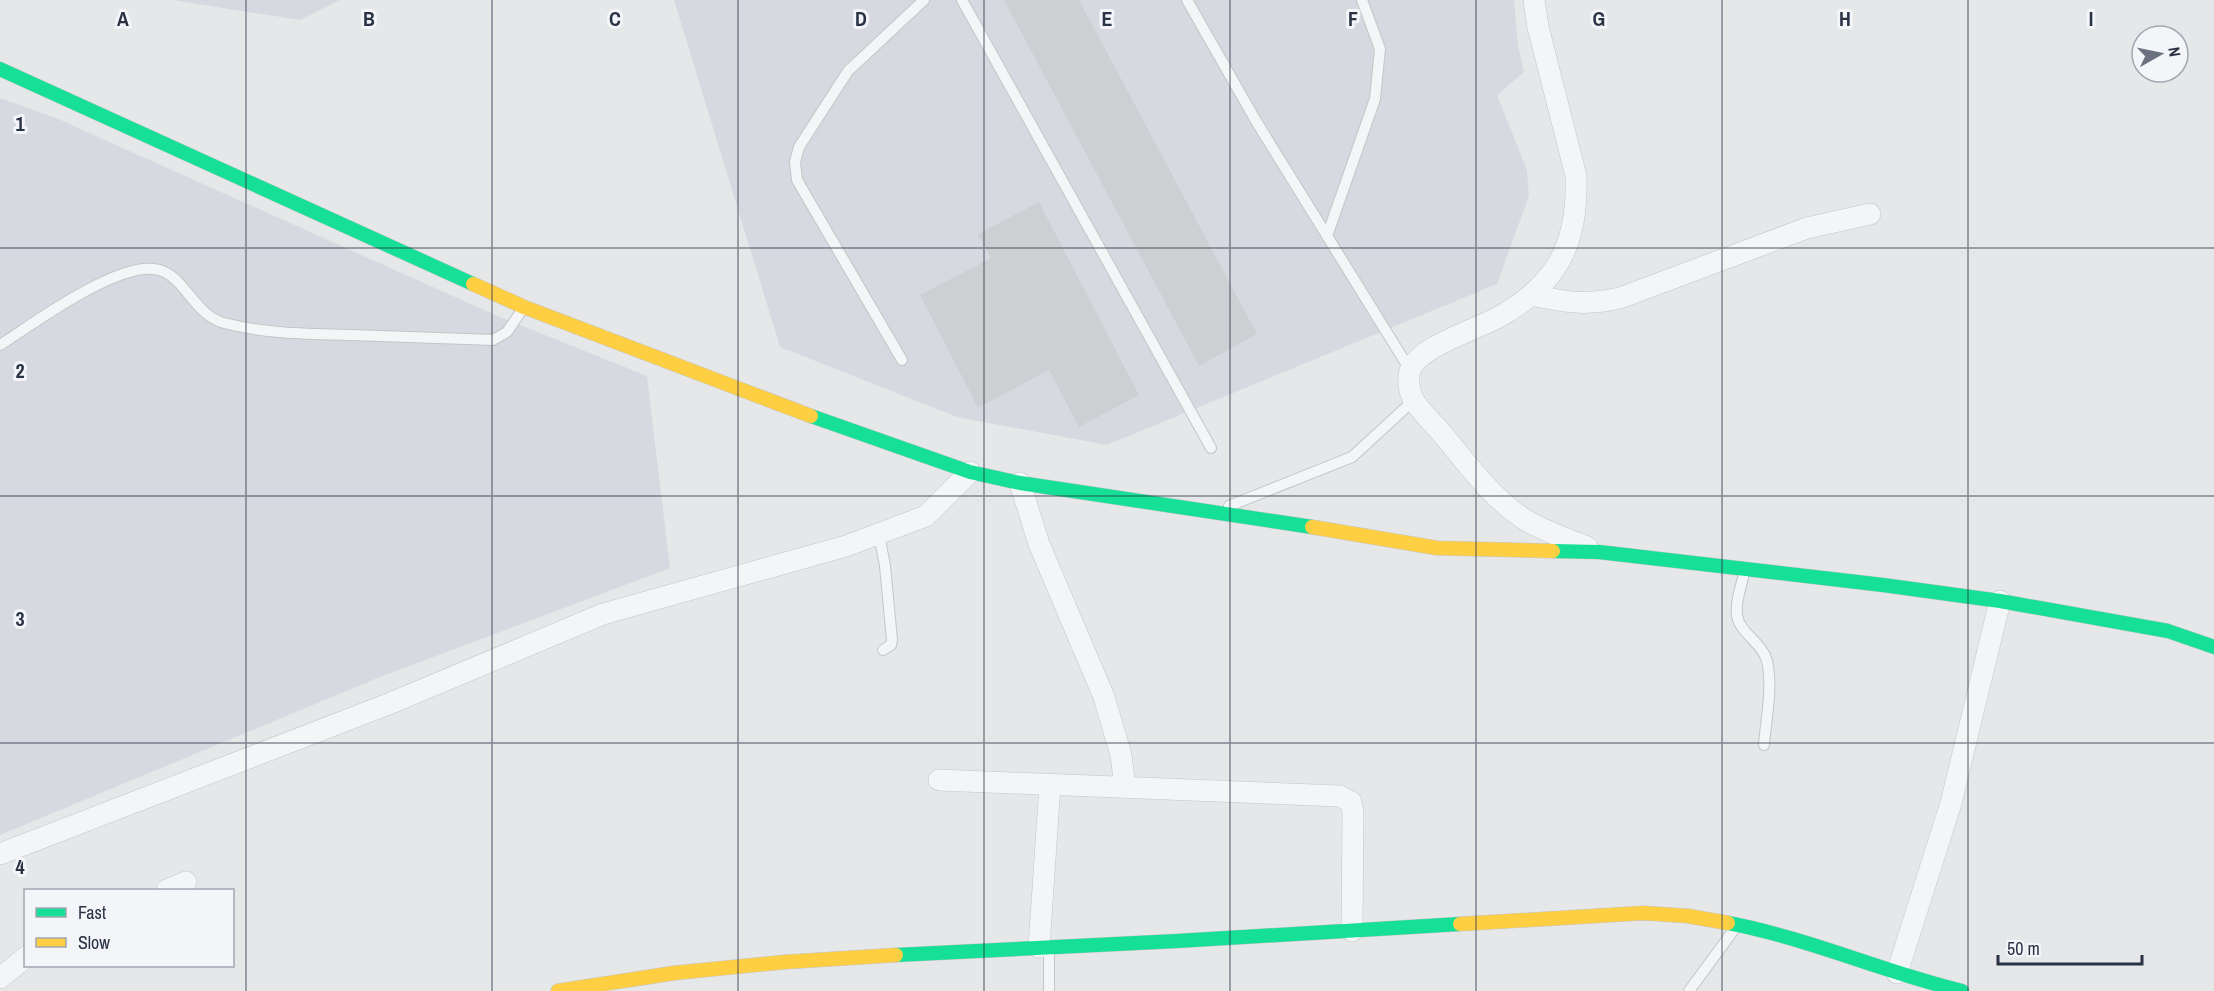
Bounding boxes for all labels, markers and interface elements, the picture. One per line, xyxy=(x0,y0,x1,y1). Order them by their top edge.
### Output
text: A xyxy=(117,5,129,32)
text: B xyxy=(363,5,375,32)
text: C xyxy=(609,5,621,32)
text: D xyxy=(855,5,867,32)
text: E xyxy=(1102,5,1113,32)
text: F xyxy=(1348,5,1358,32)
text: G xyxy=(1593,5,1605,32)
text: H xyxy=(1839,5,1851,32)
text: I xyxy=(2089,5,2093,32)
north arrow xyxy=(2130,24,2190,84)
text: N xyxy=(2163,45,2186,58)
text: 1 xyxy=(15,110,25,137)
text: 2 xyxy=(15,357,25,384)
text: 3 xyxy=(15,605,25,632)
text: 4 xyxy=(15,853,25,880)
legend xyxy=(24,889,234,967)
text: Fast xyxy=(78,900,106,925)
scale bar xyxy=(1998,928,2142,966)
text: Slow xyxy=(78,930,110,955)
text: 50 m xyxy=(2007,936,2040,961)

